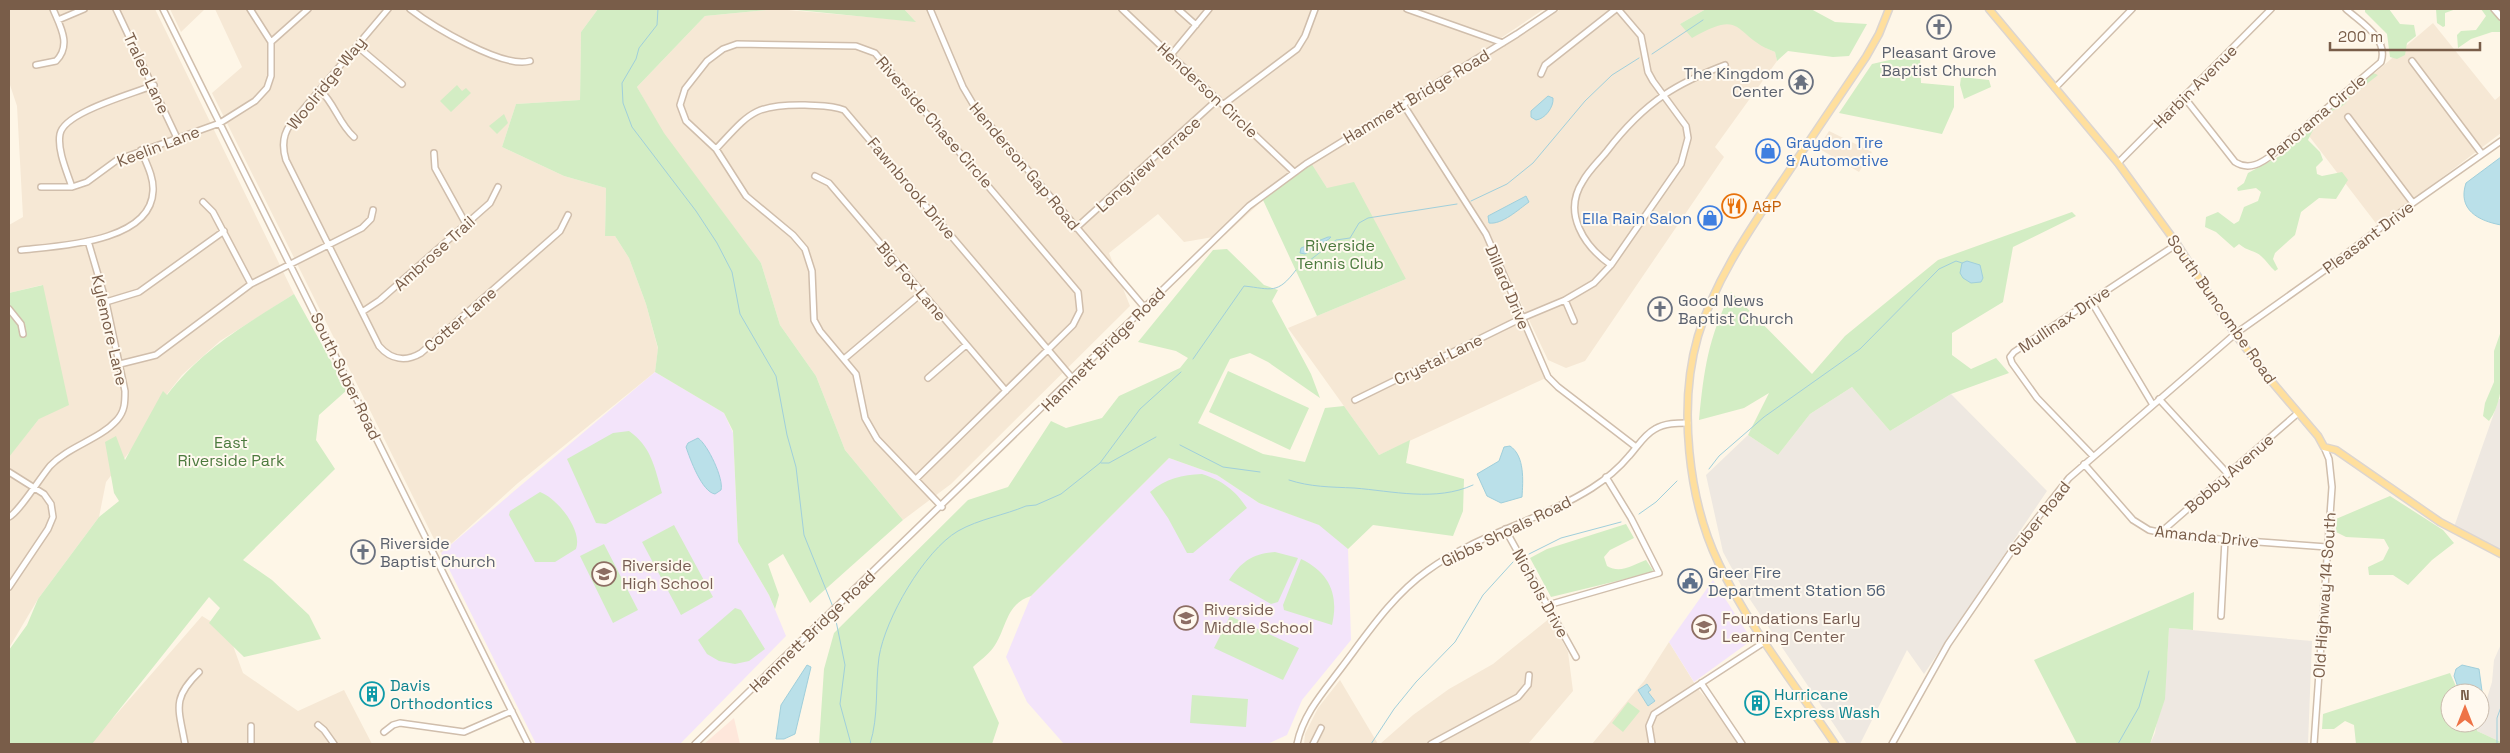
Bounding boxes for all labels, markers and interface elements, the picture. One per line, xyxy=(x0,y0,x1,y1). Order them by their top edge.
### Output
church icon: Pleasant Grove Baptist Church xyxy=(1926,14,1952,40)
scale bar xyxy=(2330,20,2480,52)
text: 200 m xyxy=(2338,27,2383,46)
street label: Tralee Lane xyxy=(119,29,175,117)
street label: Woolridge Way xyxy=(282,32,370,134)
street label: Henderson Circle xyxy=(1153,38,1263,143)
street label: Harbin Avenue xyxy=(2149,40,2242,133)
place label: Pleasant Grove Baptist Church xyxy=(1881,42,1997,81)
street label: Hammett Bridge Road xyxy=(1339,44,1493,149)
street label: Riverside Chase Circle xyxy=(872,52,998,193)
place label: The Kingdom Center xyxy=(1683,63,1784,102)
temple icon: The Kingdom Center xyxy=(1788,69,1814,95)
street label: Panorama Circle xyxy=(2262,70,2370,165)
street label: Henderson Gap Road xyxy=(965,98,1084,235)
street label: Longview Terrace xyxy=(1091,112,1205,217)
street label: Keelin Lane xyxy=(114,121,203,172)
place label: Graydon Tire & Automotive xyxy=(1786,132,1889,171)
street label: Fawnbrook Drive xyxy=(863,133,961,244)
shop icon: Graydon Tire & Automotive xyxy=(1755,138,1781,164)
restaurant icon: A&P xyxy=(1721,193,1747,219)
place label: A&P xyxy=(1752,196,1782,217)
street label: Pleasant Drive xyxy=(2318,196,2418,279)
shop icon: Ella Rain Salon xyxy=(1697,205,1723,231)
place label: Ella Rain Salon xyxy=(1582,208,1692,229)
street label: Ambrose Trail xyxy=(389,211,479,295)
street label: South Buncombe Road xyxy=(2162,231,2281,388)
park label: Riverside Tennis Club xyxy=(1296,235,1384,274)
street label: Big Fox Lane xyxy=(872,237,951,325)
street label: Dillard Drive xyxy=(1480,242,1535,333)
street label: Kylemore Lane xyxy=(87,273,132,388)
street label: Mullinax Drive xyxy=(2014,281,2114,358)
street label: Cotter Lane xyxy=(420,282,501,357)
street label: Hammett Bridge Road xyxy=(1037,283,1170,416)
place label: Good News Baptist Church xyxy=(1678,290,1794,329)
church icon: Good News Baptist Church xyxy=(1647,296,1673,322)
street label: South Suber Road xyxy=(306,309,386,444)
street label: Crystal Lane xyxy=(1390,329,1486,390)
street label: Bobby Avenue xyxy=(2180,429,2278,518)
park label: East Riverside Park xyxy=(177,432,285,471)
street label: Suber Road xyxy=(2004,477,2075,560)
street label: Gibbs Shoals Road xyxy=(1438,491,1575,572)
street label: Old Highway 14 South xyxy=(2308,511,2341,679)
street label: Amanda Drive xyxy=(2154,521,2260,552)
place label: Riverside Baptist Church xyxy=(380,533,496,572)
church icon: Riverside Baptist Church xyxy=(350,539,376,565)
street label: Nichols Drive xyxy=(1507,545,1574,641)
place label: Riverside High School xyxy=(622,555,713,594)
school or university icon: Riverside High School xyxy=(591,561,617,587)
place label: Greer Fire Department Station 56 xyxy=(1708,562,1886,601)
street label: Hammett Bridge Road xyxy=(745,566,880,697)
public building icon: Greer Fire Department Station 56 xyxy=(1677,568,1703,594)
place label: Riverside Middle School xyxy=(1204,599,1313,638)
school or university icon: Riverside Middle School xyxy=(1173,605,1199,631)
place label: Foundations Early Learning Center xyxy=(1722,608,1861,647)
school or university icon: Foundations Early Learning Center xyxy=(1691,614,1717,640)
place label: Davis Orthodontics xyxy=(390,675,493,714)
building icon: Davis Orthodontics xyxy=(359,681,385,707)
north arrow xyxy=(2440,683,2490,733)
place label: Hurricane Express Wash xyxy=(1774,684,1880,723)
text: N xyxy=(2460,686,2470,704)
building icon: Hurricane Express Wash xyxy=(1744,690,1770,716)

